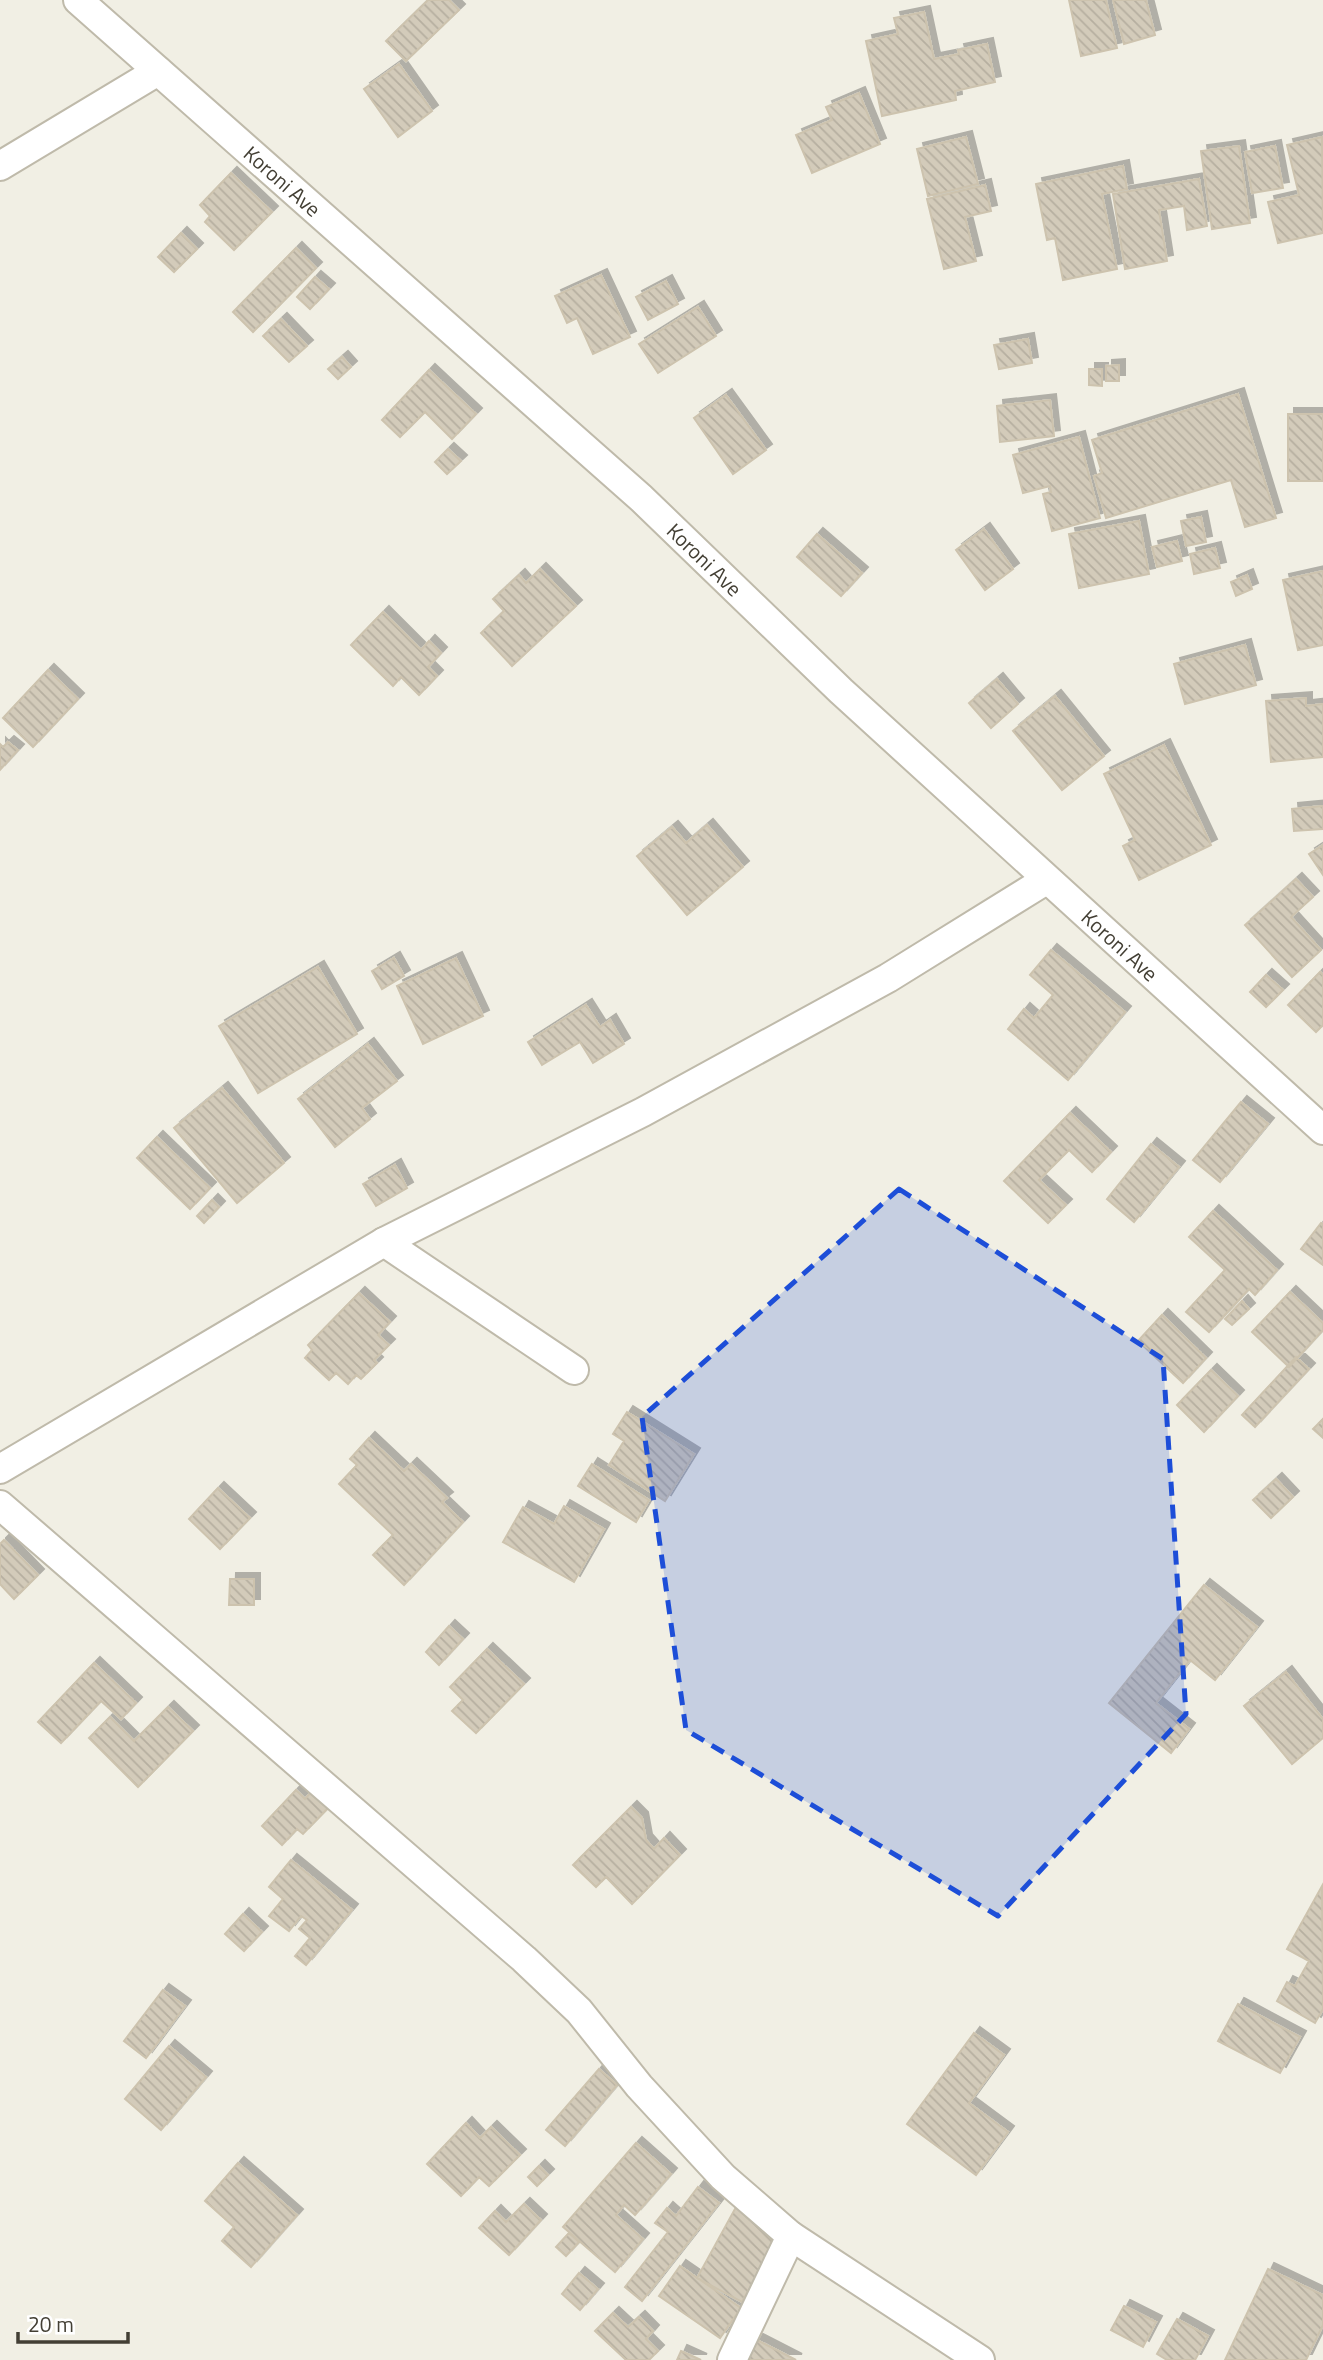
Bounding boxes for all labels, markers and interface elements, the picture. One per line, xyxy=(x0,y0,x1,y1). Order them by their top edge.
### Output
street label: Koroni Ave xyxy=(237,138,328,224)
street label: Koroni Ave xyxy=(660,515,750,604)
street label: Koroni Ave xyxy=(1074,902,1166,989)
scale bar xyxy=(18,2300,128,2344)
text: 20 m xyxy=(28,2308,74,2340)

